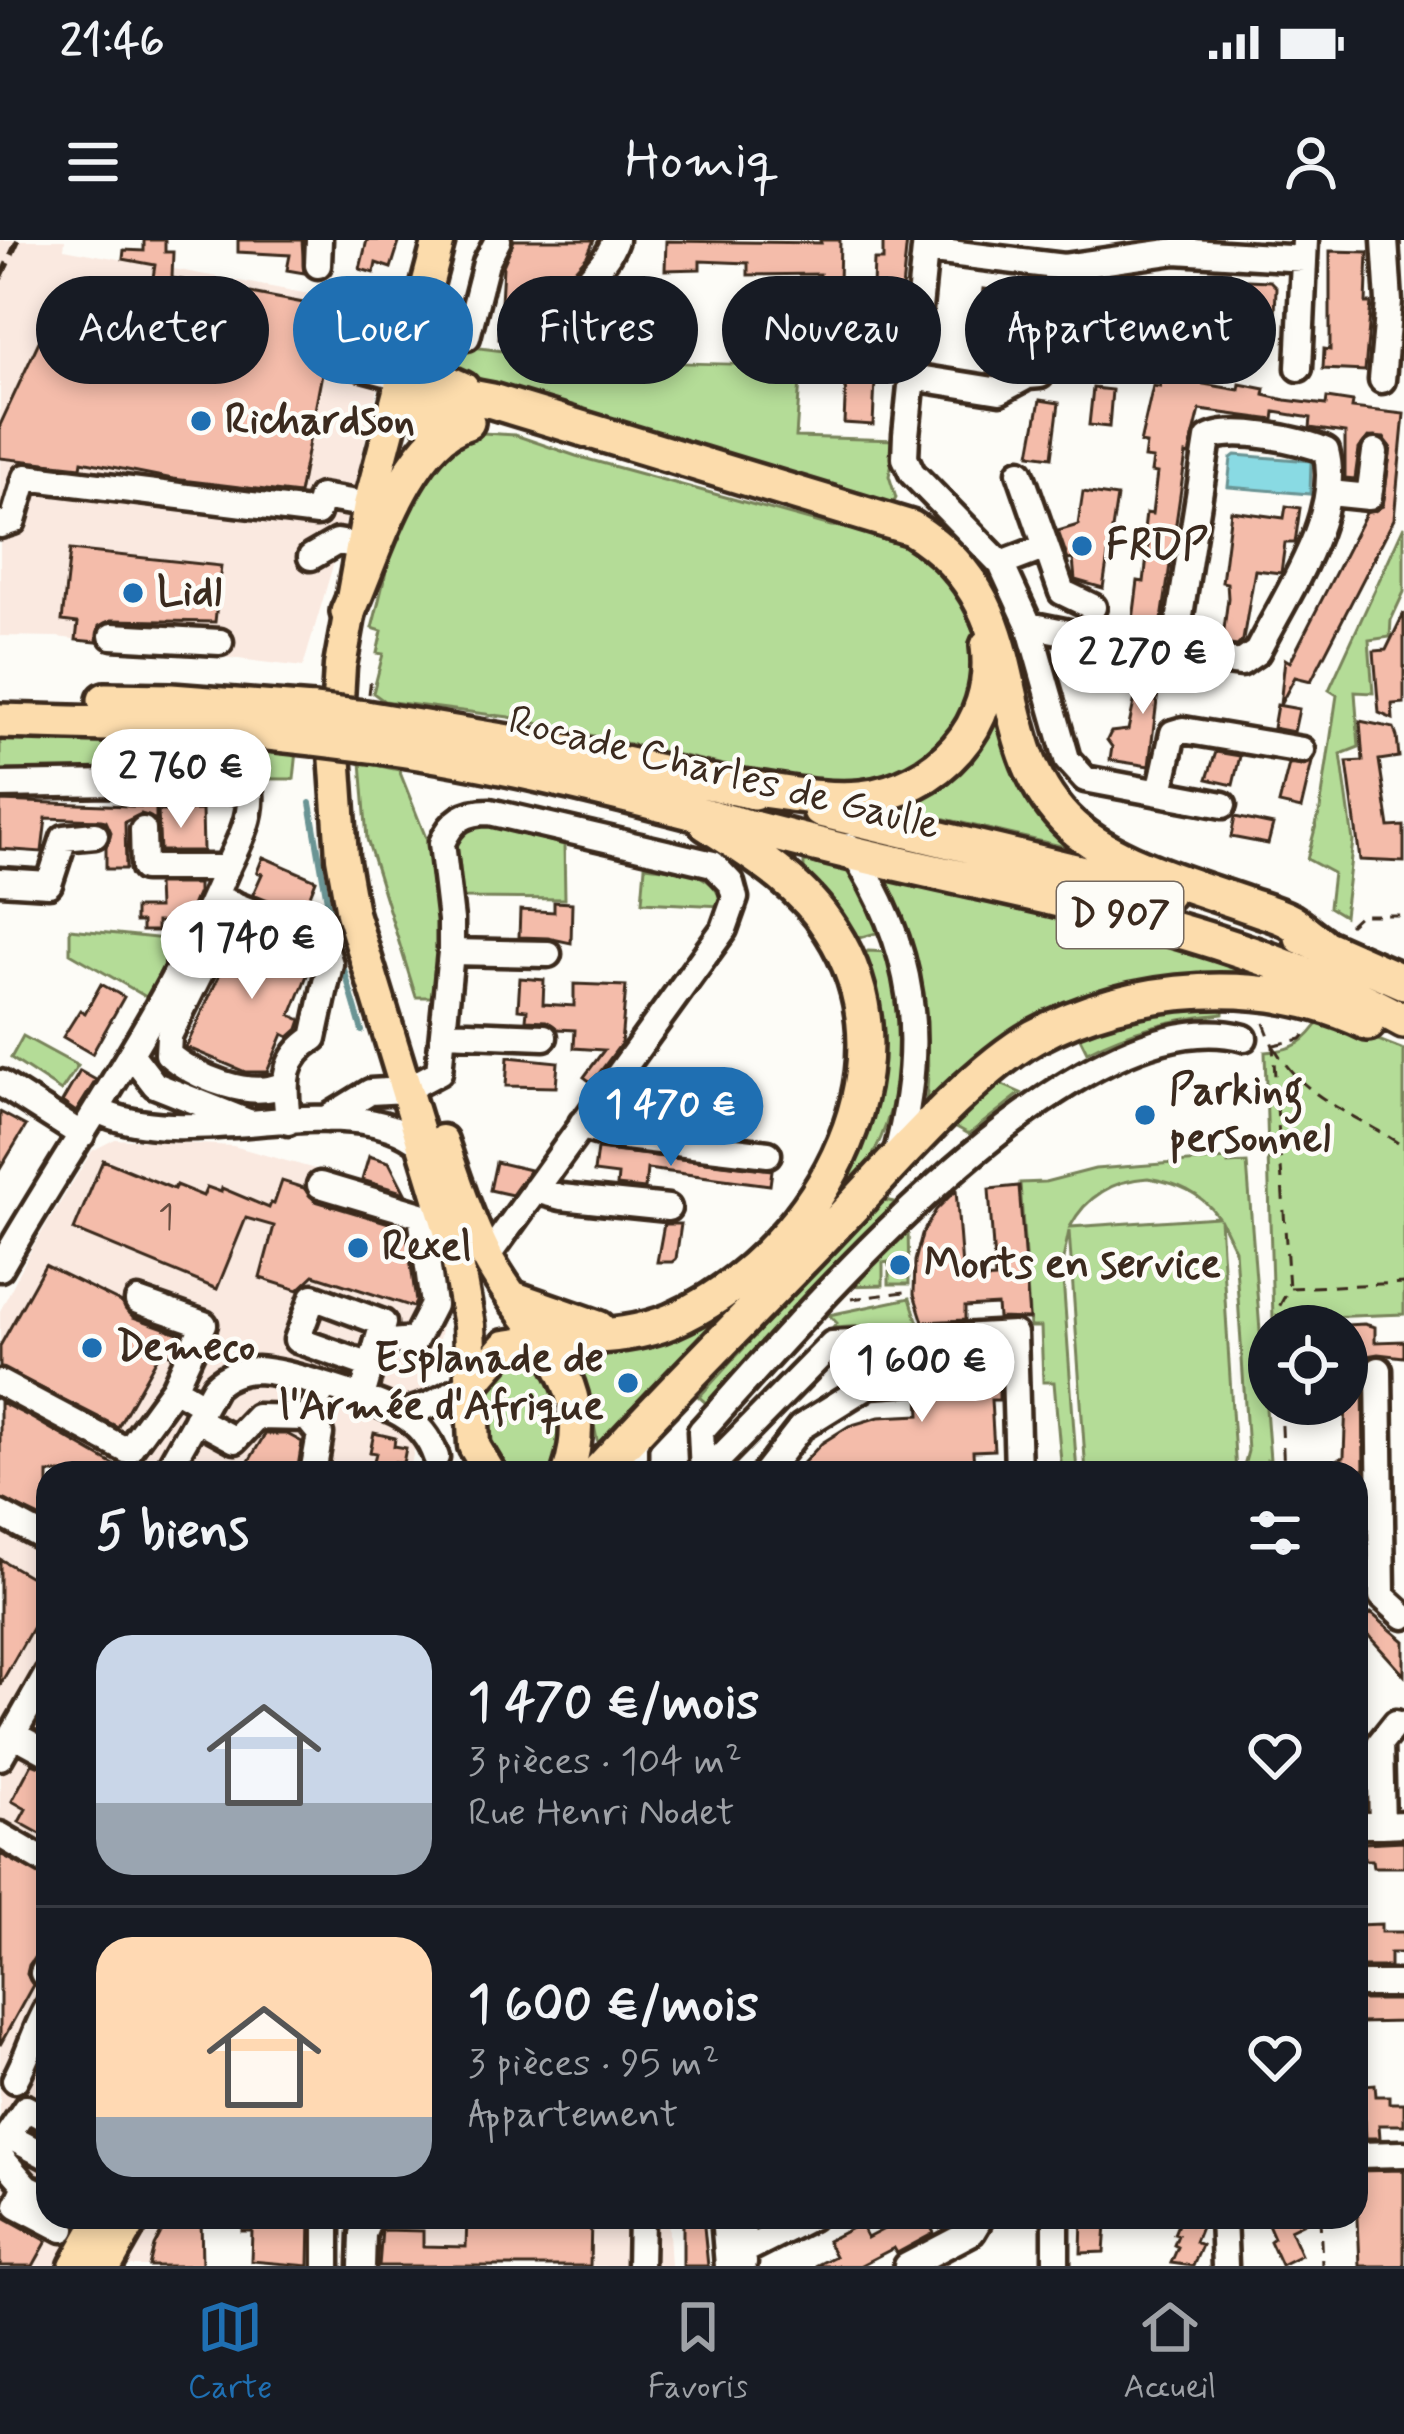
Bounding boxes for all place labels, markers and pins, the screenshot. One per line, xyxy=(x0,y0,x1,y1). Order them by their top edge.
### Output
place label: Richardson xyxy=(225,394,415,449)
marker: Richardson xyxy=(188,408,214,434)
place label: FRDP xyxy=(1106,519,1208,574)
marker: FRDP xyxy=(1069,533,1095,559)
place label: Lidl xyxy=(157,566,222,621)
marker: Lidl xyxy=(120,580,146,606)
pin: 2 270 € xyxy=(1032,615,1254,717)
pin: 2 760 € xyxy=(70,729,292,831)
pin: 1 740 € xyxy=(141,900,363,1002)
place label: Parking personnel xyxy=(1169,1064,1331,1167)
pin: 1 470 € xyxy=(560,1067,782,1169)
marker: Parking personnel xyxy=(1132,1102,1158,1128)
place label: Rexel xyxy=(382,1221,472,1276)
marker: Rexel xyxy=(345,1235,371,1261)
place label: Morts en service xyxy=(924,1238,1221,1293)
marker: Morts en service xyxy=(887,1252,913,1278)
place label: Demeco xyxy=(116,1321,255,1376)
pin: 1 600 € xyxy=(811,1323,1033,1425)
place label: Esplanade de l'Armée d'Afrique xyxy=(280,1332,604,1435)
marker: Demeco xyxy=(79,1335,105,1361)
marker: Esplanade de l'Armée d'Afrique xyxy=(615,1370,641,1396)

